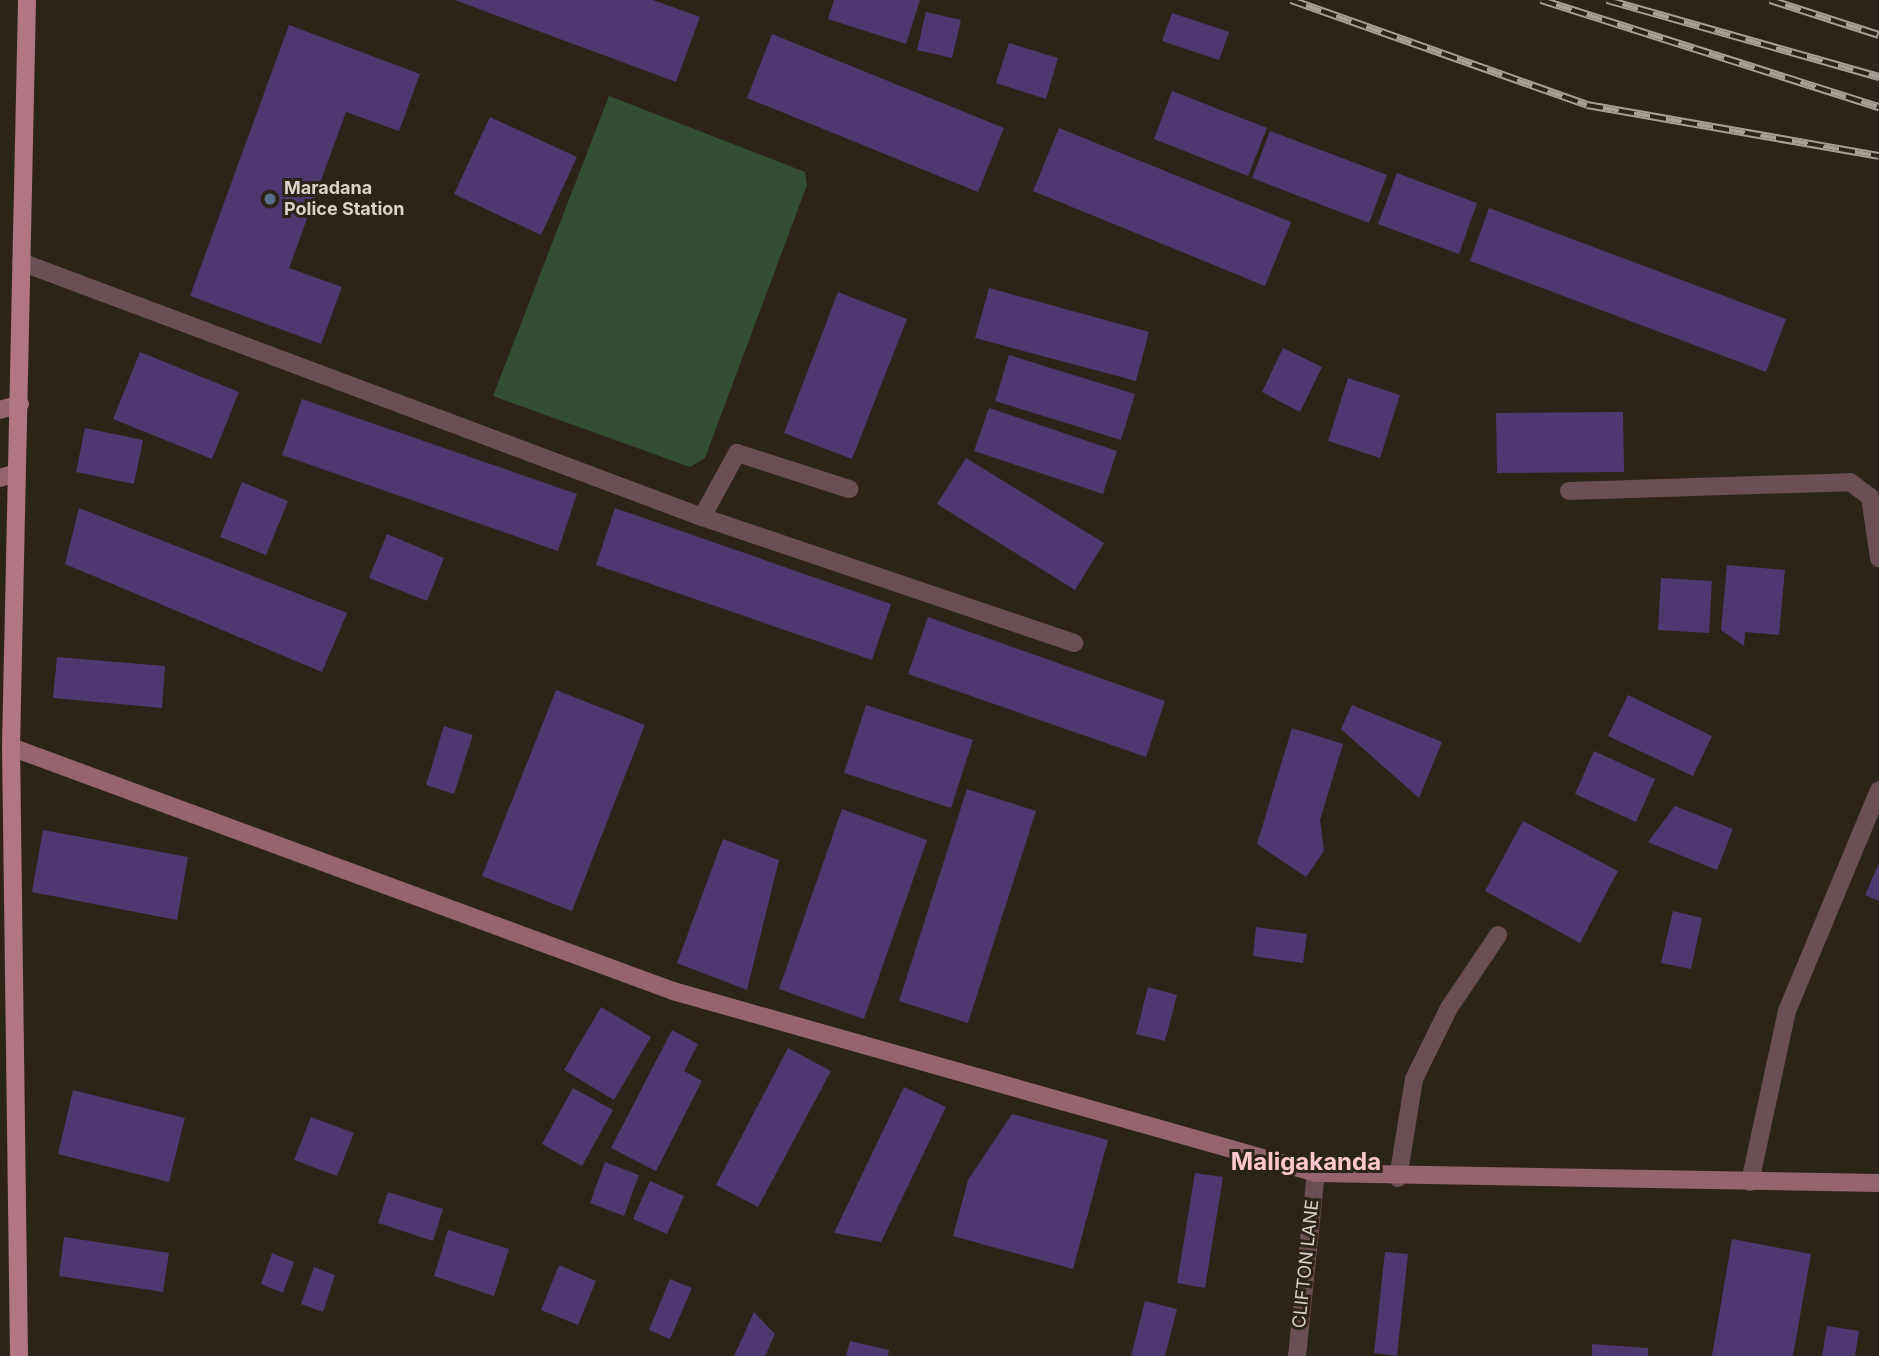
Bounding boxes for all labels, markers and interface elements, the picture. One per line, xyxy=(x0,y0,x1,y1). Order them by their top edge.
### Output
place label: Maradana Police Station xyxy=(284,178,405,220)
marker: Maradana Police Station xyxy=(262,191,278,207)
district label: Maligakanda xyxy=(1231,1148,1381,1176)
street label: CLIFTON LANE xyxy=(1289,1199,1323,1329)

